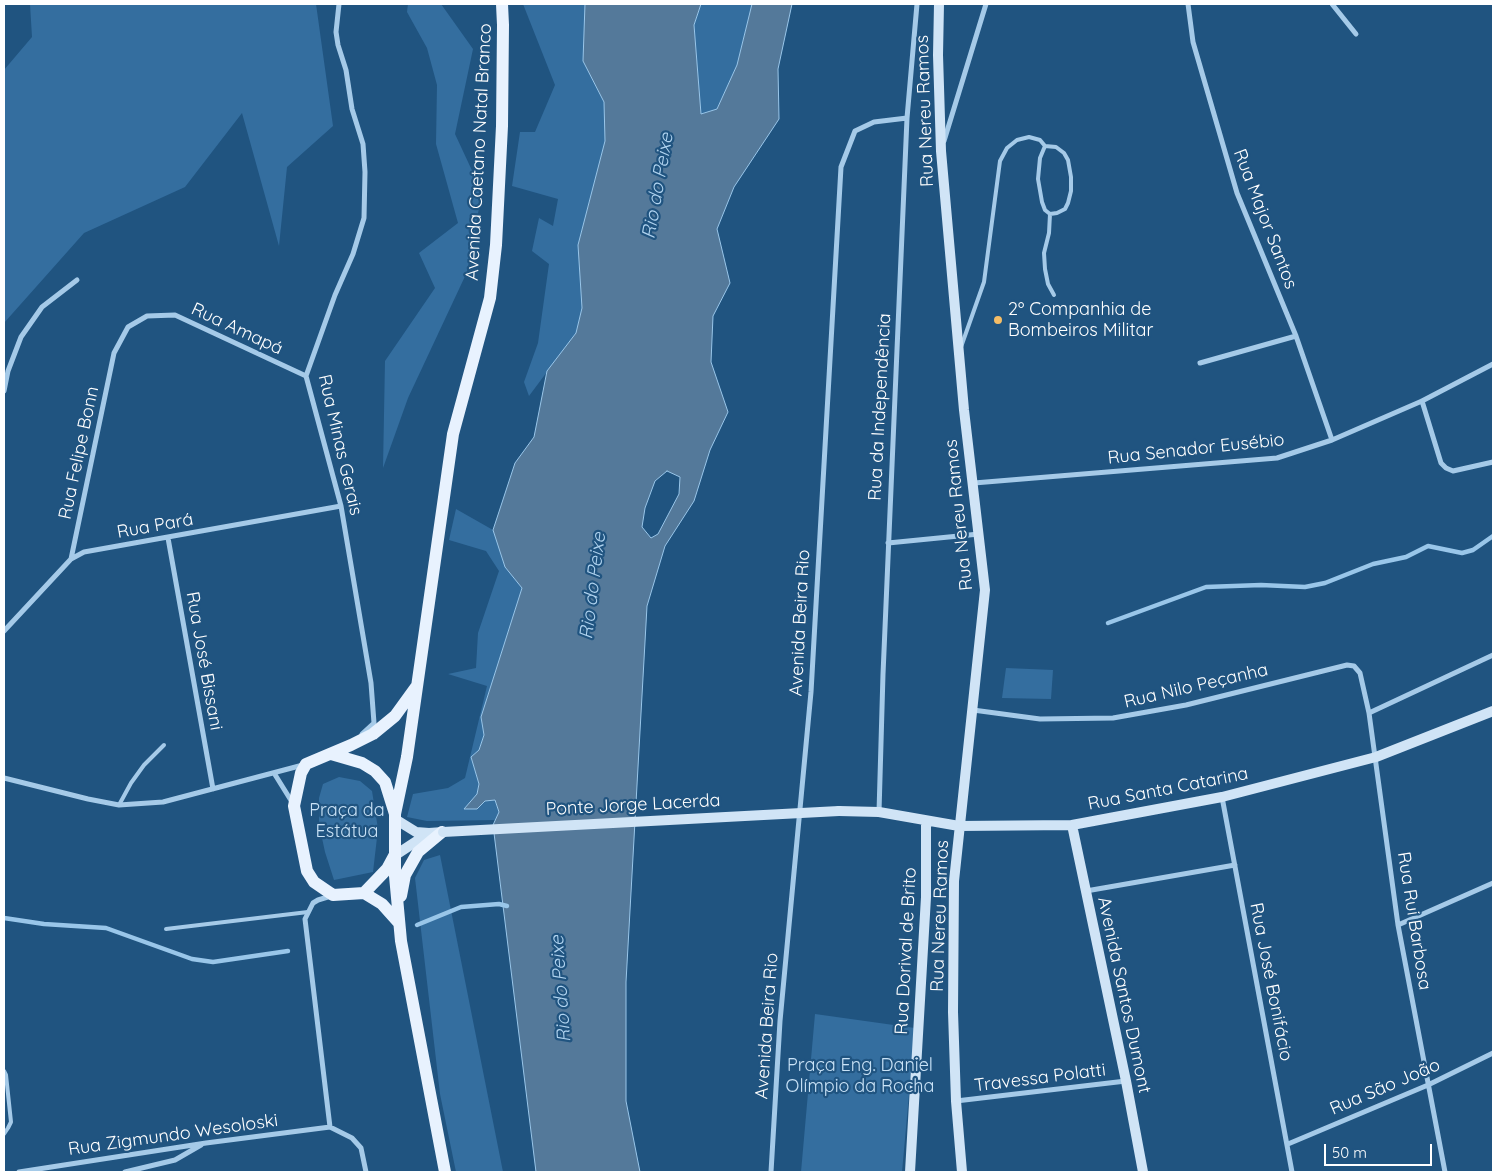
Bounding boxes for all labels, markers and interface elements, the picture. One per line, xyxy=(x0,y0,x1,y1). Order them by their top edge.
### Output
street label: Avenida Caetano Natal Branco xyxy=(461,23,497,281)
street label: Rua Nereu Ramos xyxy=(912,35,938,187)
water label: Rio do Peixe xyxy=(637,131,679,241)
street label: Rua Major Santos xyxy=(1228,146,1302,292)
street label: Rua Amapá xyxy=(188,298,286,360)
place label: 2º Companhia de Bombeiros Militar xyxy=(1008,299,1153,342)
street label: Rua da Independência xyxy=(864,313,896,501)
marker: 2º Companhia de Bombeiros Militar xyxy=(992,314,1004,326)
street label: Rua Minas Gerais xyxy=(313,372,367,518)
street label: Rua Felipe Bonn xyxy=(54,385,104,521)
street label: Rua Senador Eusébio xyxy=(1107,429,1285,469)
street label: Rua Nereu Ramos xyxy=(940,438,978,592)
street label: Rua Pará xyxy=(115,509,195,543)
water label: Rio do Peixe xyxy=(575,531,611,641)
street label: Avenida Beira Rio xyxy=(785,549,815,697)
street label: Rua José Bissani xyxy=(181,590,227,732)
street label: Rua Nilo Peçanha xyxy=(1122,659,1270,713)
street label: Rua Santa Catarina xyxy=(1086,763,1250,815)
street label: Ponte Jorge Lacerda xyxy=(545,790,721,820)
park label: Praça da Estátua xyxy=(309,800,385,842)
street label: Rua Nereu Ramos xyxy=(927,840,953,992)
street label: Rua Rui Barbosa xyxy=(1392,850,1436,992)
street label: Rua Dorival de Brito xyxy=(891,867,921,1035)
street label: Avenida Santos Dumont xyxy=(1093,895,1155,1095)
street label: Rua José Bonifácio xyxy=(1245,901,1297,1063)
water label: Rio do Peixe xyxy=(546,935,576,1043)
street label: Avenida Beira Rio xyxy=(751,952,783,1100)
street label: Rua São João xyxy=(1327,1054,1443,1120)
park label: Praça Eng. Daniel Olímpio da Rocha xyxy=(786,1055,934,1098)
street label: Travessa Polatti xyxy=(973,1059,1107,1097)
street label: Rua Zigmundo Wesoloski xyxy=(67,1110,279,1160)
scale bar xyxy=(1327,1134,1434,1166)
text: 50 m xyxy=(1332,1143,1367,1162)

